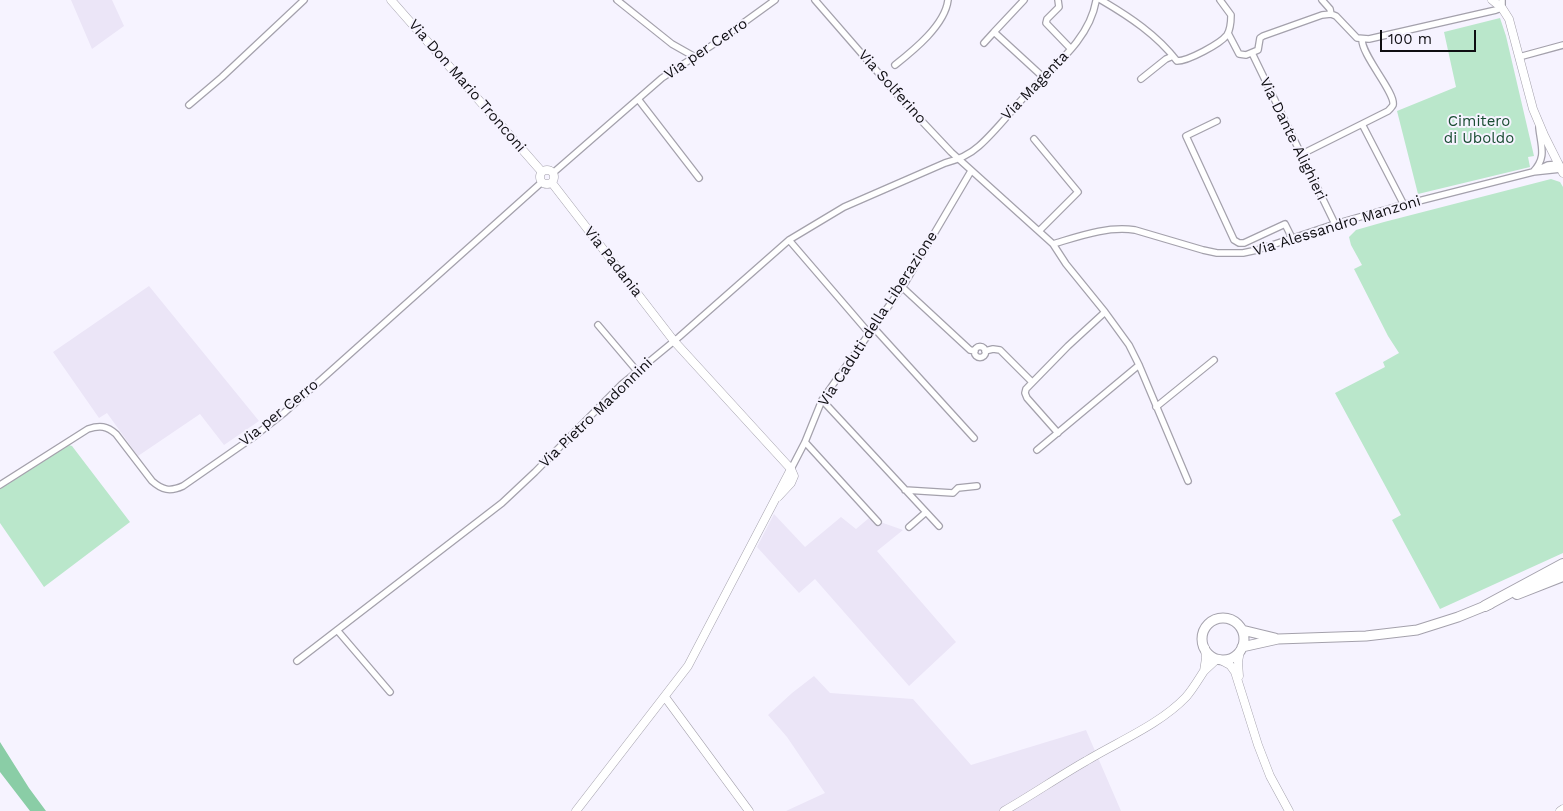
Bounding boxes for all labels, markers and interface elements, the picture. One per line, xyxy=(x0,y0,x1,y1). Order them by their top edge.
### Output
street label: Via per Cerro xyxy=(661,15,751,83)
street label: Via Don Mario Tronconi xyxy=(404,16,530,156)
scale bar xyxy=(1383,20,1479,52)
text: 100 m xyxy=(1388,30,1432,48)
street label: Via Solferino xyxy=(854,46,930,128)
street label: Via Magenta xyxy=(998,48,1072,124)
street label: Via Dante Alighieri xyxy=(1255,75,1331,203)
park label: Cimitero di Uboldo xyxy=(1444,113,1514,148)
street label: Via Alessandro Manzoni xyxy=(1251,192,1423,260)
street label: Via Padania xyxy=(580,223,646,301)
street label: Via Caduti della Liberazione xyxy=(815,228,941,410)
street label: Via Pietro Madonnini xyxy=(536,354,656,472)
street label: Via per Cerro xyxy=(236,376,322,450)

